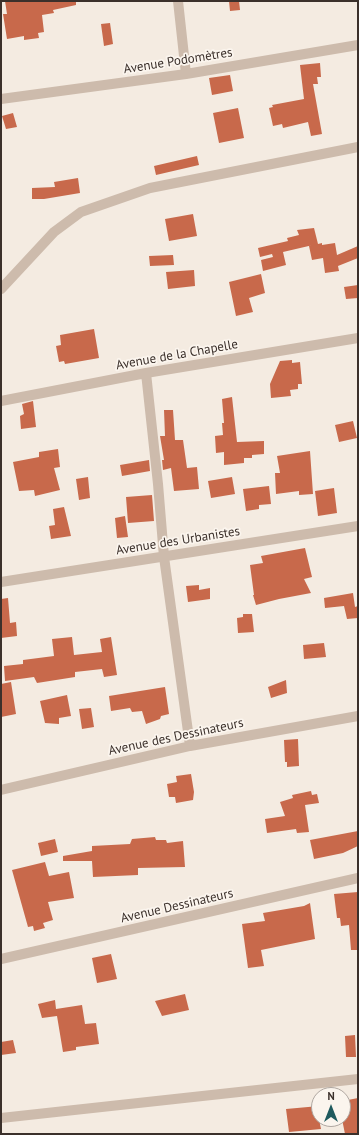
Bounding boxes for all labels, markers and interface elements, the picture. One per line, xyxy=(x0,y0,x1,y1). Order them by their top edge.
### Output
street label: Avenue Podomètres xyxy=(123,45,233,77)
street label: Avenue de la Chapelle xyxy=(115,337,239,373)
street label: Avenue des Urbanistes xyxy=(115,523,241,559)
street label: Avenue des Dessinateurs xyxy=(107,715,245,759)
street label: Avenue Dessinateurs xyxy=(119,885,235,927)
north arrow xyxy=(311,1087,351,1127)
text: N xyxy=(327,1089,335,1103)

